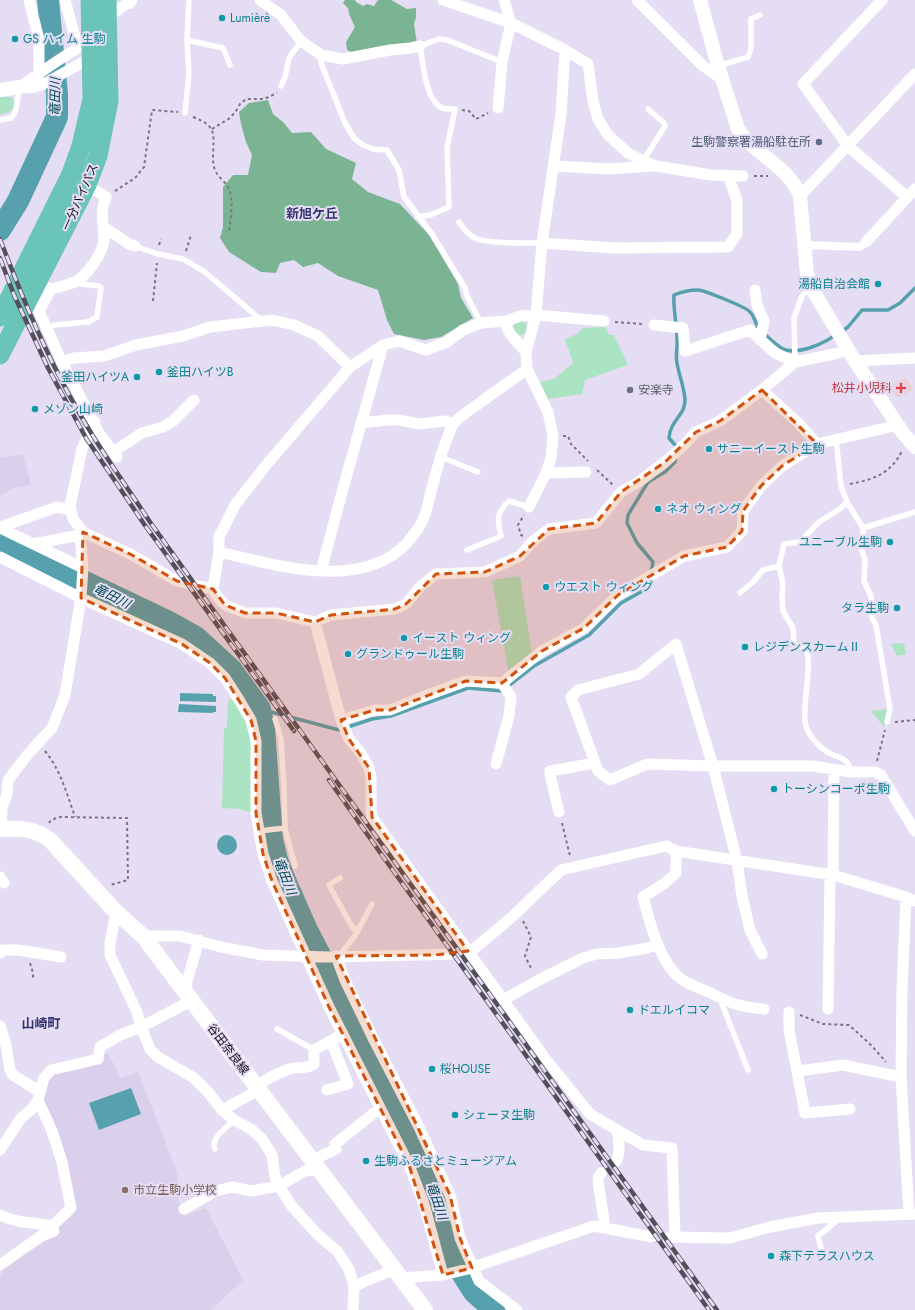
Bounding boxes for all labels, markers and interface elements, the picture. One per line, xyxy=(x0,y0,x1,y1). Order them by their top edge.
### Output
place label: Lumièrè xyxy=(230,9,270,27)
marker: Lumièrè xyxy=(217,13,227,23)
place label: GS ハイム 生駒 xyxy=(23,30,106,48)
marker: GS ハイム 生駒 xyxy=(10,34,20,44)
water label: 竜田川 xyxy=(45,75,65,117)
place label: 生駒警察署湯船駐在所 xyxy=(691,133,811,151)
marker: 生駒警察署湯船駐在所 xyxy=(814,137,824,147)
street label: 一分バイパス xyxy=(57,161,103,233)
district label: 新旭ケ丘 xyxy=(286,204,338,223)
place label: 湯船自治会館 xyxy=(798,275,870,293)
marker: 湯船自治会館 xyxy=(873,279,883,289)
place label: 釜田ハイツB xyxy=(167,363,234,381)
marker: 釜田ハイツB xyxy=(154,367,164,377)
place label: 釜田ハイツA xyxy=(61,368,129,386)
marker: 釜田ハイツA xyxy=(132,372,142,382)
place label: 松井小児科 xyxy=(832,379,892,397)
place label: 安楽寺 xyxy=(638,381,674,399)
marker: 松井小児科 xyxy=(895,382,907,394)
marker: 安楽寺 xyxy=(625,385,635,395)
place label: メゾン山崎 xyxy=(43,400,103,418)
marker: メゾン山崎 xyxy=(30,404,40,414)
place label: サニーイースト生駒 xyxy=(717,440,824,458)
marker: サニーイースト生駒 xyxy=(704,444,714,454)
place label: ネオ ウィング xyxy=(666,500,742,518)
marker: ネオ ウィング xyxy=(653,504,663,514)
place label: ユニーブル生駒 xyxy=(799,533,882,551)
marker: ユニーブル生駒 xyxy=(885,537,895,547)
place label: ウエスト ウィング xyxy=(554,578,654,596)
water label: 竜田川 xyxy=(90,579,135,614)
marker: ウエスト ウィング xyxy=(541,582,551,592)
place label: タラ生駒 xyxy=(841,599,889,617)
marker: タラ生駒 xyxy=(892,603,902,613)
place label: イースト ウィング xyxy=(412,629,511,647)
marker: イースト ウィング xyxy=(399,633,409,643)
place label: レジデンスカームⅡ xyxy=(753,638,860,656)
marker: レジデンスカームⅡ xyxy=(740,642,750,652)
place label: グランドゥール生駒 xyxy=(356,645,464,663)
marker: グランドゥール生駒 xyxy=(343,649,353,659)
place label: トーシンコーポ生駒 xyxy=(782,780,890,798)
marker: トーシンコーポ生駒 xyxy=(769,784,779,794)
water label: 竜田川 xyxy=(269,854,302,899)
place label: ドエルイコマ xyxy=(638,1001,710,1019)
marker: ドエルイコマ xyxy=(625,1005,635,1015)
district label: 山崎町 xyxy=(21,1014,61,1033)
street label: 谷田奈良線 xyxy=(203,1020,253,1078)
place label: 桜HOUSE xyxy=(440,1060,491,1078)
marker: 桜HOUSE xyxy=(427,1064,437,1074)
place label: シェーヌ生駒 xyxy=(463,1106,535,1124)
marker: シェーヌ生駒 xyxy=(450,1110,460,1120)
place label: 生駒ふるさとミュージアム xyxy=(374,1152,517,1170)
marker: 生駒ふるさとミュージアム xyxy=(361,1156,371,1166)
water label: 竜田川 xyxy=(422,1179,453,1224)
place label: 市立生駒小学校 xyxy=(133,1181,217,1199)
marker: 市立生駒小学校 xyxy=(120,1185,130,1195)
place label: 森下テラスハウス xyxy=(779,1247,875,1265)
marker: 森下テラスハウス xyxy=(766,1251,776,1261)

